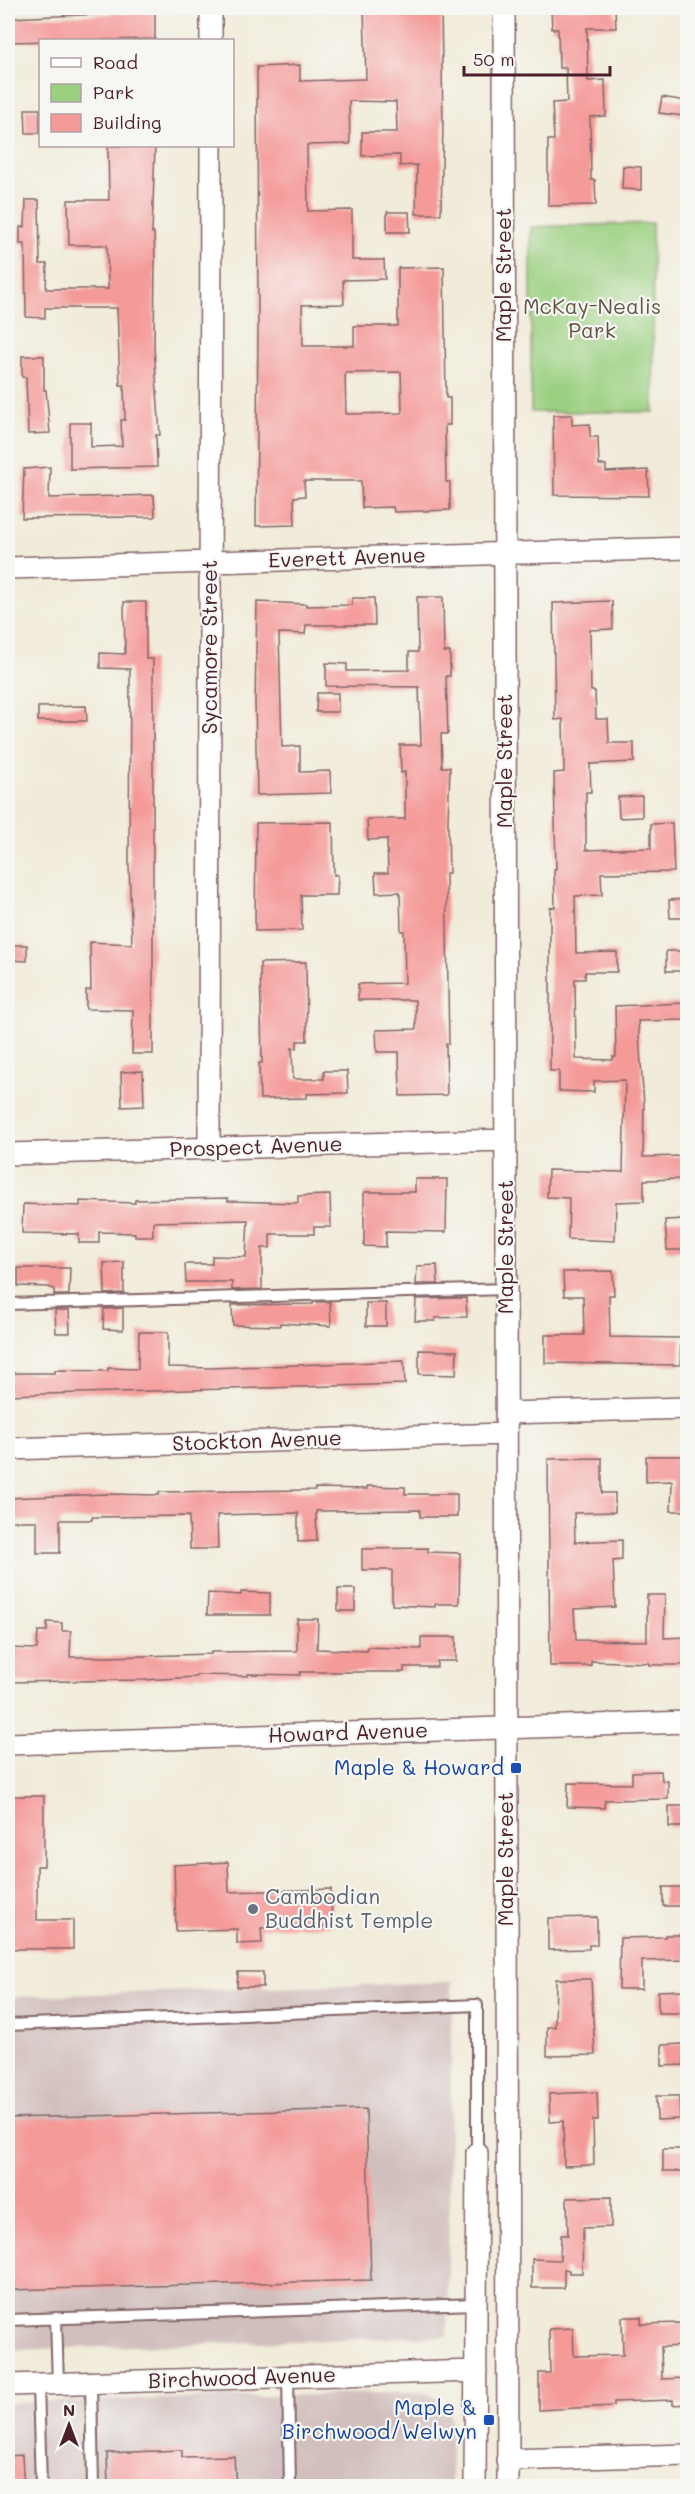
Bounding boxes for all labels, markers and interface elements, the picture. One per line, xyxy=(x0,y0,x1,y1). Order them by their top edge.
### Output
legend xyxy=(39,39,234,147)
scale bar xyxy=(464,39,610,77)
text: 50 m xyxy=(473,47,515,71)
text: Road xyxy=(93,50,138,74)
text: Park xyxy=(93,80,134,104)
text: Building xyxy=(93,110,161,134)
street label: Maple Street xyxy=(489,208,516,342)
park label: McKay-Nealis Park xyxy=(523,292,661,343)
street label: Everett Avenue xyxy=(268,540,426,573)
street label: Sycamore Street xyxy=(195,560,222,734)
street label: Maple Street xyxy=(490,694,517,828)
street label: Prospect Avenue xyxy=(169,1129,343,1162)
street label: Maple Street xyxy=(491,1180,518,1314)
street label: Stockton Avenue xyxy=(172,1423,342,1456)
street label: Howard Avenue xyxy=(268,1715,428,1748)
place label: Maple & Howard xyxy=(334,1753,504,1780)
marker: Maple & Howard xyxy=(509,1761,523,1775)
street label: Maple Street xyxy=(491,1792,518,1926)
place label: Cambodian Buddhist Temple xyxy=(265,1882,433,1933)
marker: Cambodian Buddhist Temple xyxy=(246,1902,260,1916)
street label: Birchwood Avenue xyxy=(147,2360,336,2393)
place label: Maple & Birchwood/Welwyn xyxy=(282,2393,477,2444)
north arrow xyxy=(39,2395,99,2455)
text: N xyxy=(63,2399,75,2420)
marker: Maple & Birchwood/Welwyn xyxy=(482,2413,496,2427)

